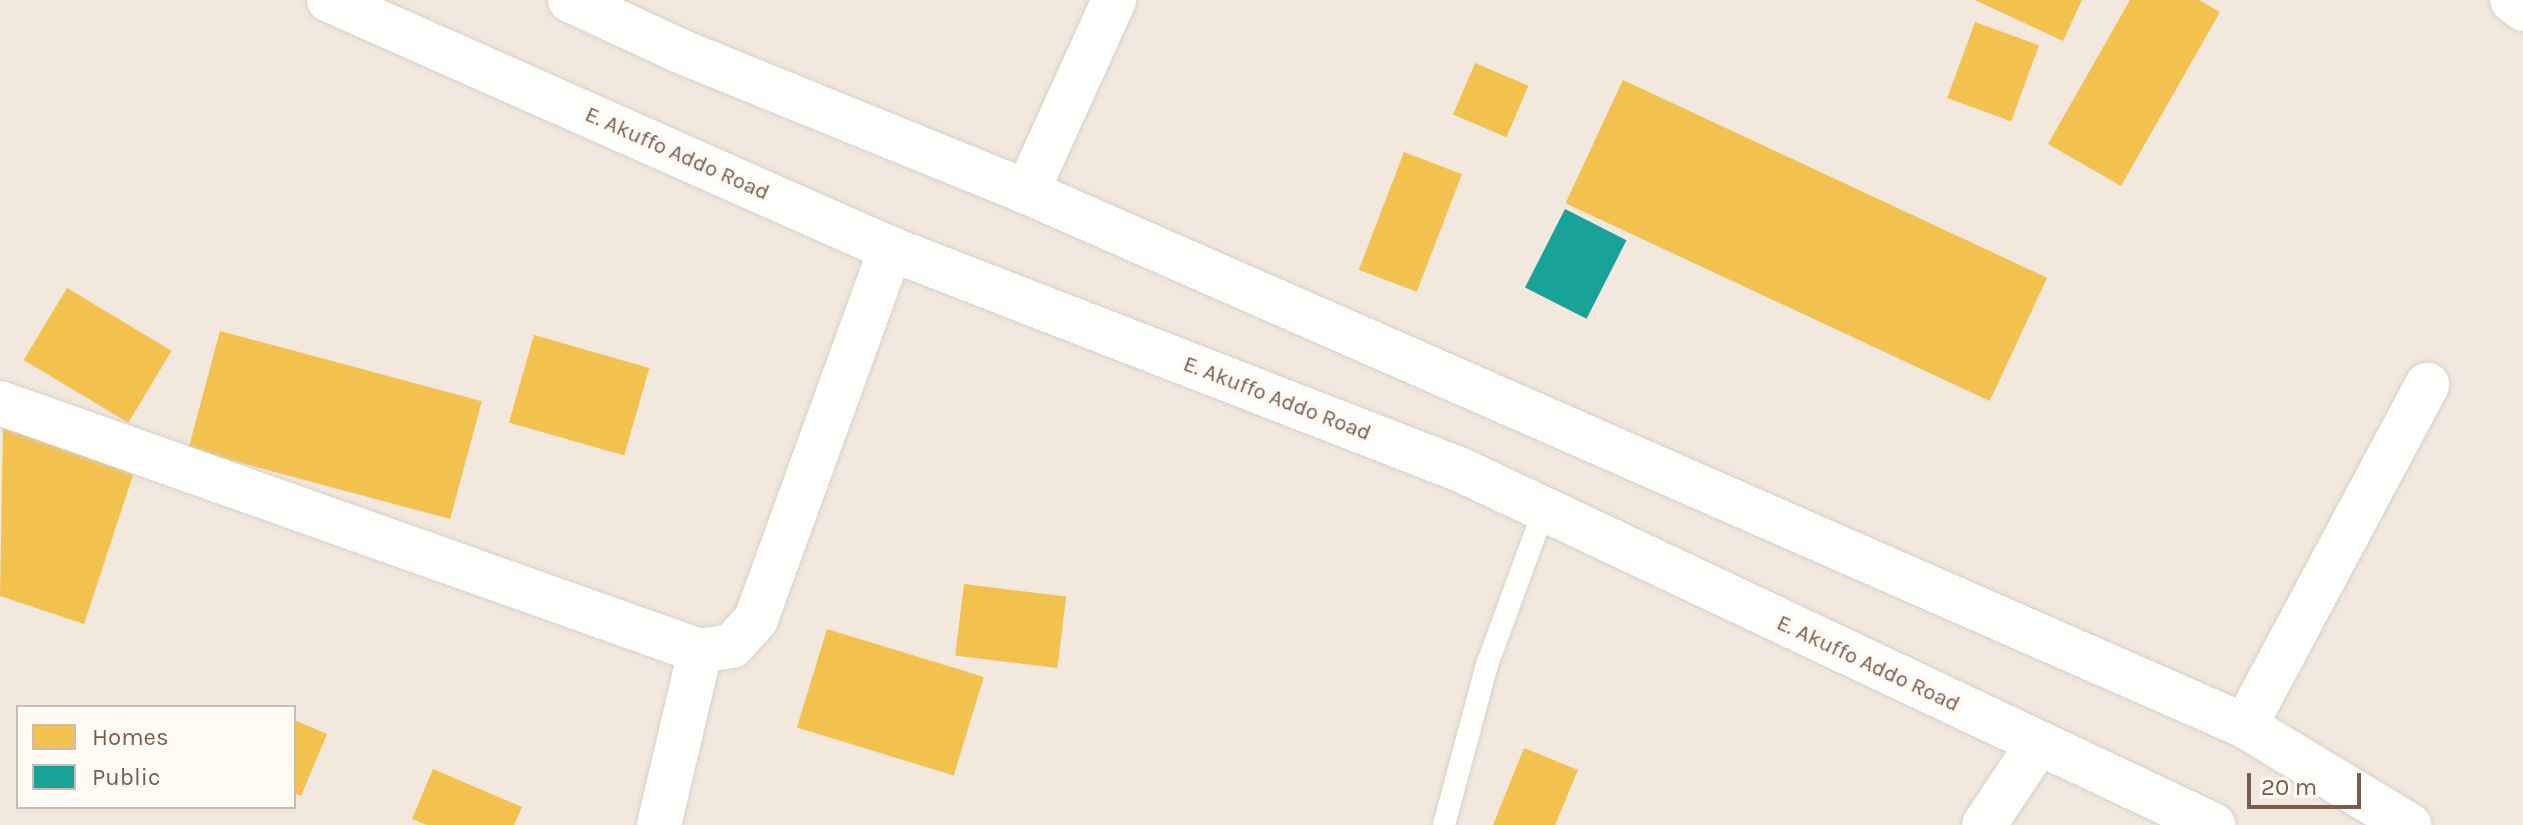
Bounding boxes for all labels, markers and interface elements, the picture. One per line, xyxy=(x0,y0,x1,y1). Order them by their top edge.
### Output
street label: E. Akuffo Addo Road xyxy=(581,102,773,206)
street label: E. Akuffo Addo Road xyxy=(1179,351,1375,447)
street label: E. Akuffo Addo Road xyxy=(1772,610,1964,718)
legend xyxy=(16,705,296,809)
text: Homes xyxy=(92,723,169,751)
scale bar xyxy=(2251,757,2365,807)
text: Public xyxy=(92,763,160,791)
text: 20 m xyxy=(2261,773,2317,801)

